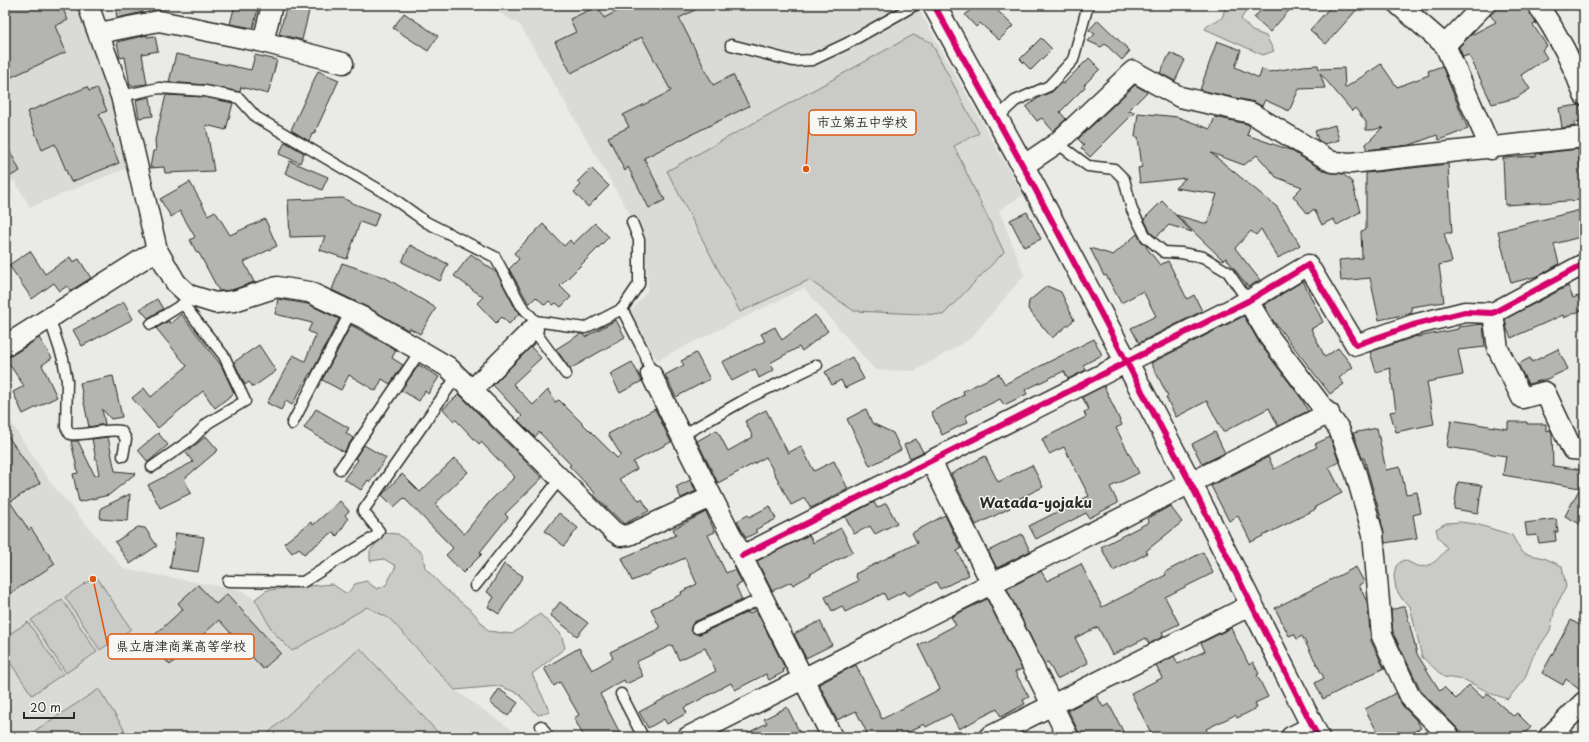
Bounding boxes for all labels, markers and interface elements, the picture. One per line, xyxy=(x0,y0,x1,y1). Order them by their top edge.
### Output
callout: 市立第五中学校 xyxy=(809,110,916,135)
text: 市立第五中学校 xyxy=(816,112,908,131)
district label: Watada-yojaku xyxy=(980,492,1092,513)
callout: 県立唐津商業高等学校 xyxy=(108,634,254,659)
text: 県立唐津商業高等学校 xyxy=(116,636,246,655)
scale bar xyxy=(24,694,74,720)
text: 20 m xyxy=(30,698,61,716)

